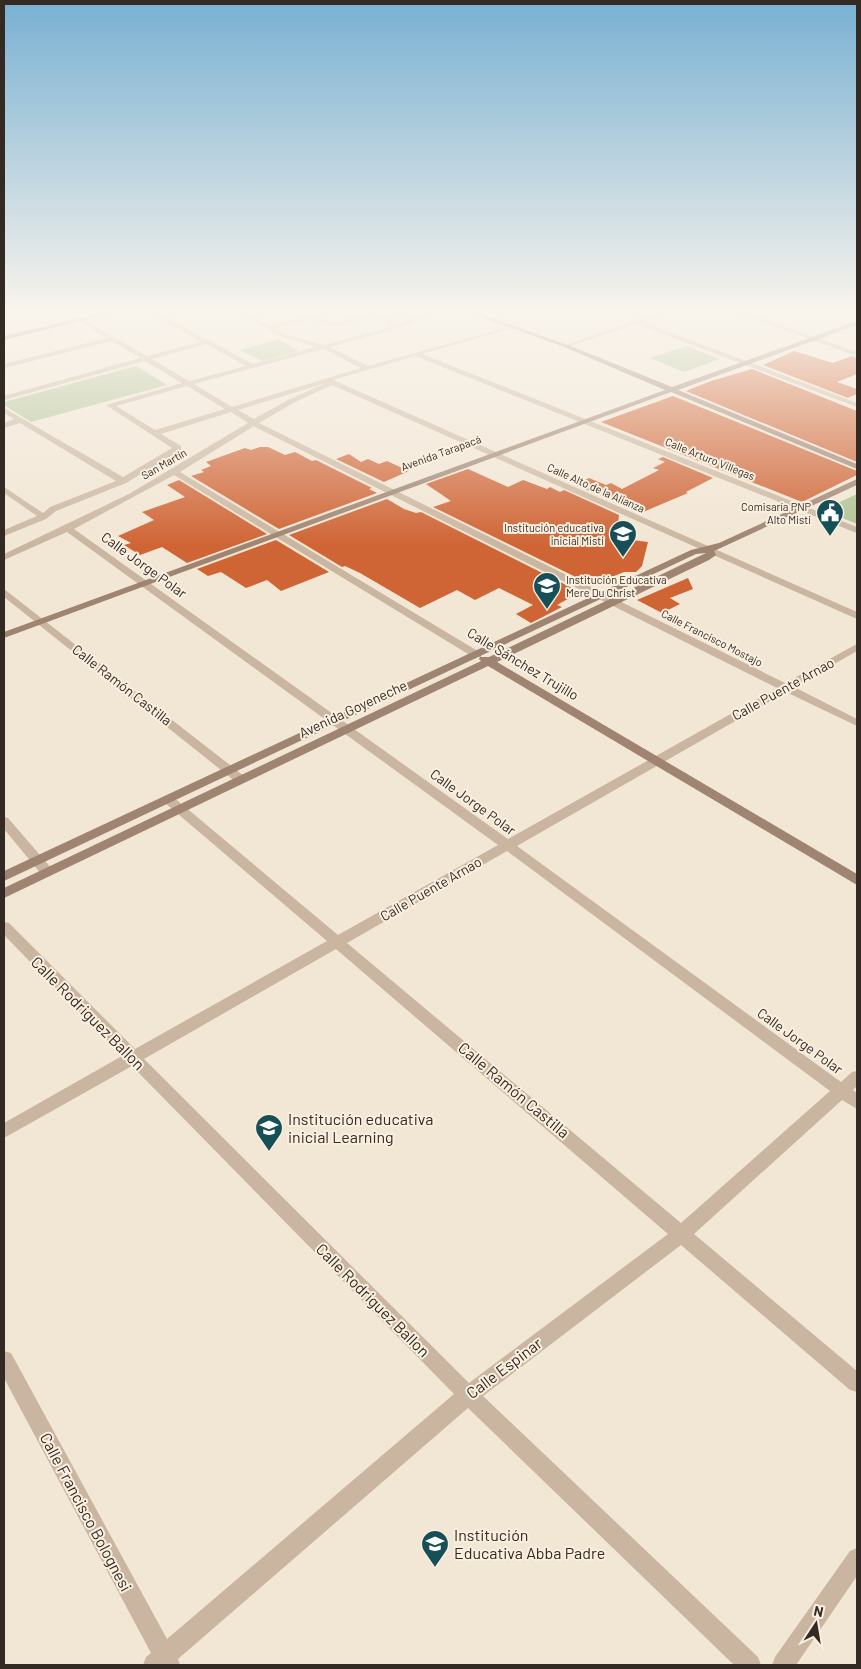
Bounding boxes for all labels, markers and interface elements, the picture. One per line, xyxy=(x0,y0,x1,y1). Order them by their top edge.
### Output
street label: Avenida Tarapacá xyxy=(399,432,483,473)
street label: Calle Arturo Villegas xyxy=(664,435,757,482)
street label: San Martín xyxy=(139,445,189,482)
street label: Calle Alto de la Alianza xyxy=(546,460,647,515)
public building icon: Comisaría PNP Alto Misti xyxy=(815,498,845,537)
place label: Comisaría PNP Alto Misti xyxy=(741,500,811,526)
school or university icon: Institución educativa inicial Misti xyxy=(608,519,638,558)
place label: Institución educativa inicial Misti xyxy=(504,521,604,547)
street label: Calle Jorge Polar xyxy=(98,528,190,601)
school or university icon: Institución Educativa Mere Du Christ xyxy=(532,571,562,610)
place label: Institución Educativa Mere Du Christ xyxy=(566,573,667,599)
street label: Calle Francisco Mostajo xyxy=(659,606,765,669)
street label: Calle Sánchez Trujillo xyxy=(464,624,582,704)
street label: Calle Ramón Castilla xyxy=(69,640,176,729)
street label: Calle Puente Arnao xyxy=(729,653,837,724)
street label: Avenida Goyeneche xyxy=(296,676,410,741)
street label: Calle Jorge Polar xyxy=(427,765,519,838)
street label: Calle Puente Arnao xyxy=(377,853,484,924)
street label: Calle Rodriguez Ballon xyxy=(28,952,149,1073)
street label: Calle Jorge Polar xyxy=(754,1004,846,1077)
street label: Calle Ramón Castilla xyxy=(455,1038,574,1142)
place label: Institución educativa inicial Learning xyxy=(288,1109,433,1146)
school or university icon: Institución educativa inicial Learning xyxy=(254,1113,284,1152)
street label: Calle Rodriguez Ballon xyxy=(313,1239,434,1360)
street label: Calle Espinar xyxy=(462,1333,545,1402)
street label: Calle Francisco Bolognesi xyxy=(37,1429,136,1594)
place label: Institución Educativa Abba Padre xyxy=(454,1525,605,1562)
school or university icon: Institución Educativa Abba Padre xyxy=(420,1529,450,1568)
north arrow xyxy=(791,1599,841,1649)
text: N xyxy=(812,1602,825,1620)

